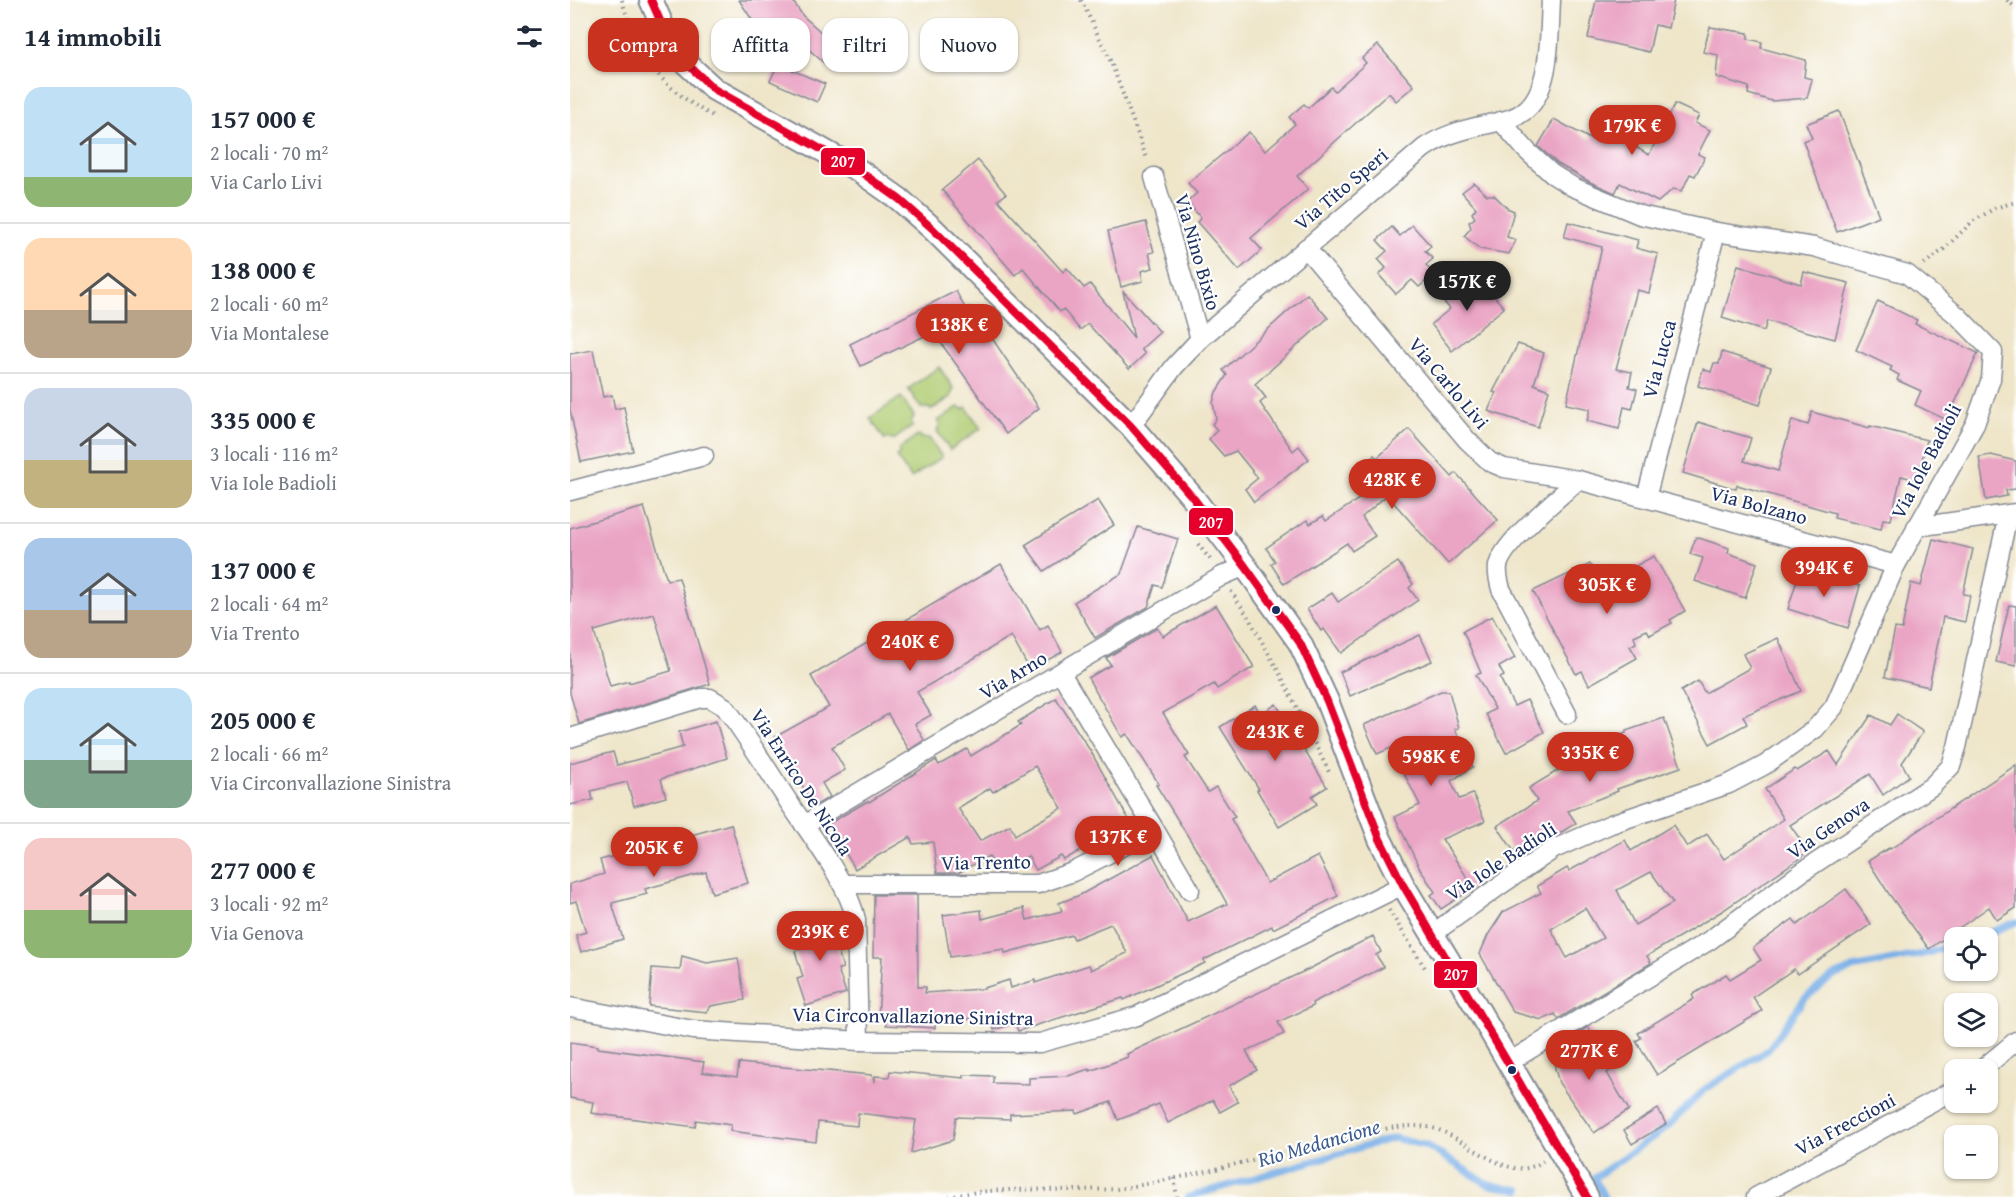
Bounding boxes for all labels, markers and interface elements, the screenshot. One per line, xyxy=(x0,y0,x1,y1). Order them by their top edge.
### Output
text: 14 immobili xyxy=(24,17,162,56)
chip: Compra xyxy=(588,18,699,72)
chip: Affitta xyxy=(711,18,810,72)
chip: Filtri xyxy=(822,18,908,72)
chip: Nuovo xyxy=(920,18,1018,72)
icon: filters xyxy=(513,20,546,53)
text: 157 000 € xyxy=(210,99,316,138)
pin: 179K € xyxy=(1583,105,1681,156)
text: 179K € xyxy=(1603,110,1661,139)
icon: home xyxy=(72,111,144,183)
text: 2 locali · 70 m² xyxy=(210,138,328,167)
street label: Via Tito Speri xyxy=(1287,140,1394,237)
line badge: 207 xyxy=(820,147,866,176)
text: 207 xyxy=(831,149,855,173)
text: Via Carlo Livi xyxy=(210,167,322,196)
street label: Via Nino Bixio xyxy=(1168,190,1229,314)
text: 138 000 € xyxy=(210,250,316,289)
pin: 157K € xyxy=(1418,261,1516,312)
icon: home xyxy=(72,262,144,334)
text: 157K € xyxy=(1438,266,1496,295)
text: 2 locali · 60 m² xyxy=(210,289,328,318)
pin: 138K € xyxy=(910,304,1008,355)
text: 138K € xyxy=(930,309,988,338)
street label: Via Lucca xyxy=(1634,316,1683,401)
text: Via Montalese xyxy=(210,318,329,347)
street label: Via Carlo Livi xyxy=(1402,330,1497,435)
street label: Via Iole Badioli xyxy=(1883,398,1968,524)
text: 335 000 € xyxy=(210,400,316,439)
icon: home xyxy=(72,412,144,484)
text: 3 locali · 116 m² xyxy=(210,439,338,468)
pin: 428K € xyxy=(1343,459,1441,510)
text: 428K € xyxy=(1363,464,1421,493)
text: Via Iole Badioli xyxy=(210,468,337,497)
street label: Via Bolzano xyxy=(1707,478,1811,531)
line badge: 207 xyxy=(1188,507,1234,536)
text: 207 xyxy=(1199,510,1223,534)
pin: 394K € xyxy=(1775,547,1873,598)
text: 137 000 € xyxy=(210,550,316,589)
text: 394K € xyxy=(1795,552,1853,581)
icon: home xyxy=(72,562,144,634)
pin: 305K € xyxy=(1558,564,1656,615)
text: 305K € xyxy=(1578,569,1636,598)
text: 2 locali · 64 m² xyxy=(210,589,328,618)
unlabelled marker xyxy=(1270,604,1282,616)
text: Via Trento xyxy=(210,618,300,647)
pin: 240K € xyxy=(861,621,959,672)
text: 240K € xyxy=(881,626,939,655)
street label: Via Arno xyxy=(973,643,1052,706)
text: 205 000 € xyxy=(210,700,316,739)
street label: Via Enrico De Nicola xyxy=(744,703,861,861)
pin: 243K € xyxy=(1226,711,1324,762)
icon: home xyxy=(72,712,144,784)
text: 243K € xyxy=(1246,716,1304,745)
pin: 335K € xyxy=(1541,732,1639,783)
pin: 598K € xyxy=(1382,736,1480,787)
text: 335K € xyxy=(1561,737,1619,766)
text: 2 locali · 66 m² xyxy=(210,739,328,768)
text: 598K € xyxy=(1402,741,1460,770)
text: Via Circonvallazione Sinistra xyxy=(210,768,451,797)
street label: Via Genova xyxy=(1781,789,1875,866)
street label: Via Iole Badioli xyxy=(1440,814,1562,907)
pin: 137K € xyxy=(1069,816,1167,867)
text: 137K € xyxy=(1089,821,1147,850)
pin: 205K € xyxy=(605,827,703,878)
text: 205K € xyxy=(625,832,683,861)
street label: Via Trento xyxy=(941,846,1031,877)
text: 277 000 € xyxy=(210,850,316,889)
icon: home xyxy=(72,862,144,934)
text: 3 locali · 92 m² xyxy=(210,889,328,918)
pin: 239K € xyxy=(771,911,869,962)
text: 239K € xyxy=(791,916,849,945)
text: Via Genova xyxy=(210,918,304,947)
map controls xyxy=(1944,927,1998,1179)
button: locate xyxy=(1944,927,1998,981)
line badge: 207 xyxy=(1433,960,1478,989)
text: 207 xyxy=(1444,962,1468,986)
button: layers xyxy=(1944,993,1998,1047)
street label: Via Circonvallazione Sinistra xyxy=(792,999,1034,1032)
pin: 277K € xyxy=(1540,1030,1638,1081)
text: 277K € xyxy=(1560,1035,1618,1064)
button: + xyxy=(1944,1059,1998,1113)
unlabelled marker xyxy=(1506,1064,1518,1076)
street label: Via Freccioni xyxy=(1789,1085,1900,1162)
water label: Rio Medancione xyxy=(1253,1110,1384,1175)
button: − xyxy=(1944,1125,1998,1179)

